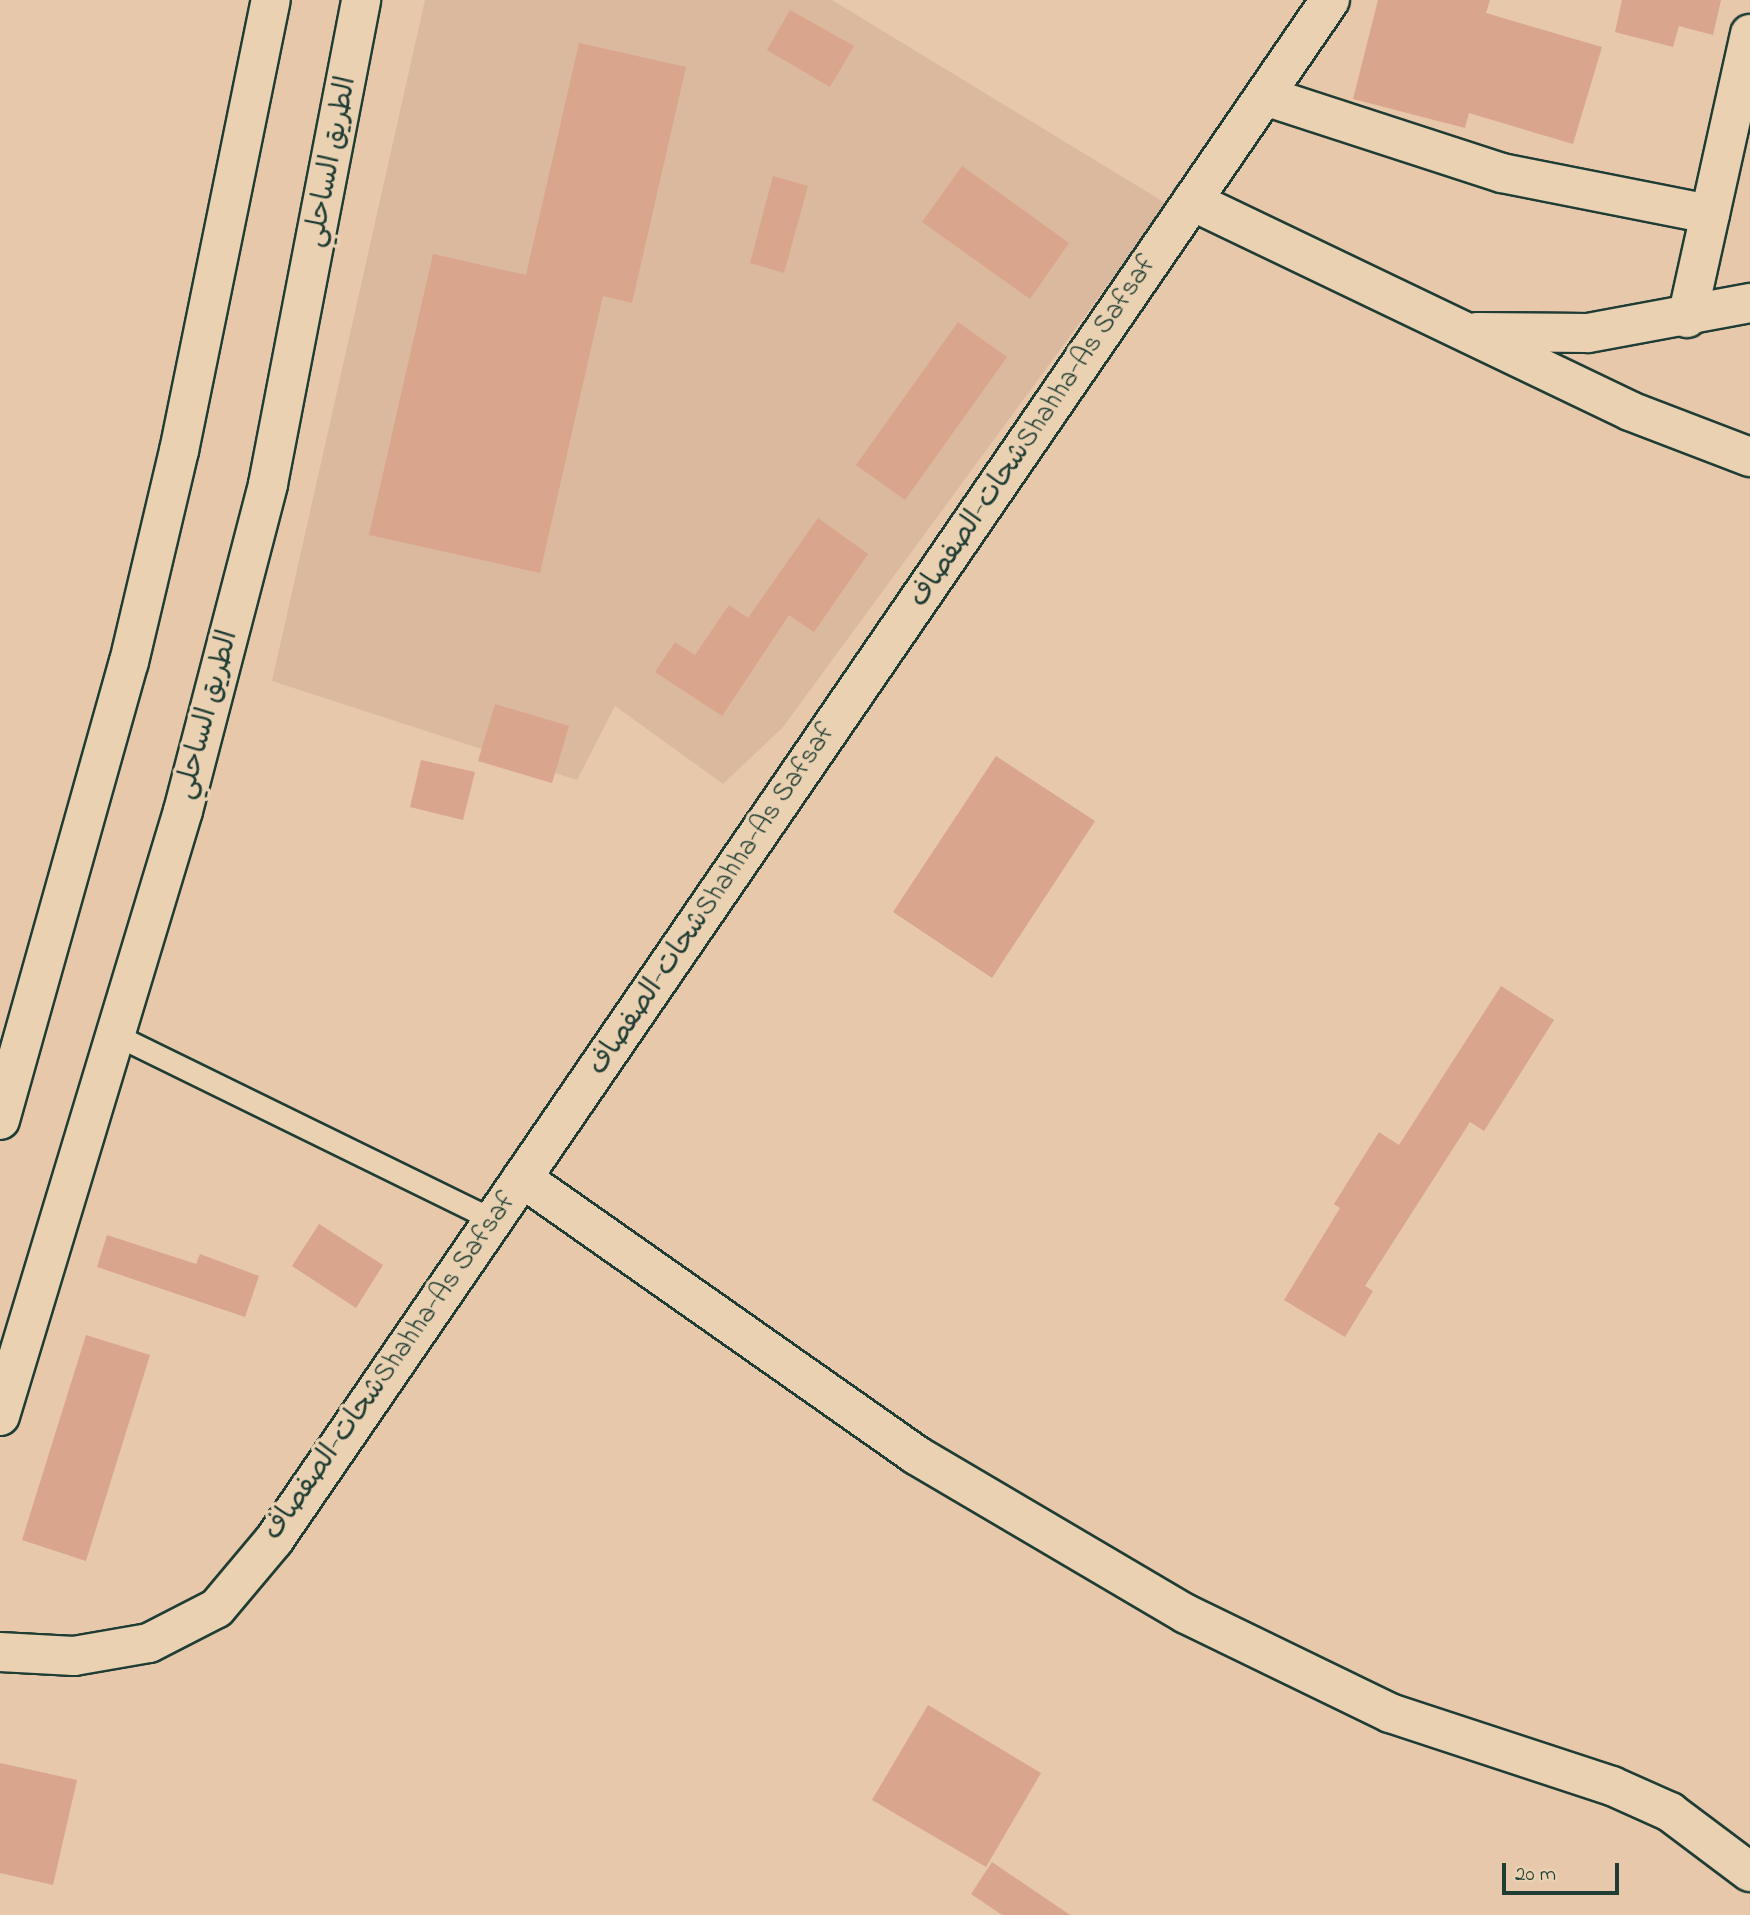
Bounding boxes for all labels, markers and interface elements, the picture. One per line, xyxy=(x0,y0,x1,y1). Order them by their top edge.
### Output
street label: الطريق الساحلي xyxy=(299,74,365,250)
street label: شحات-الصفصافShahha-As Safsaf xyxy=(903,250,1165,614)
street label: الطريق الساحلي xyxy=(169,627,247,803)
street label: شحات-الصفصافShahha-As Safsaf xyxy=(582,718,844,1082)
street label: شحات-الصفصافShahha-As Safsaf xyxy=(258,1186,524,1548)
scale bar xyxy=(1505,1848,1622,1892)
text: 20 m xyxy=(1515,1860,1556,1890)

